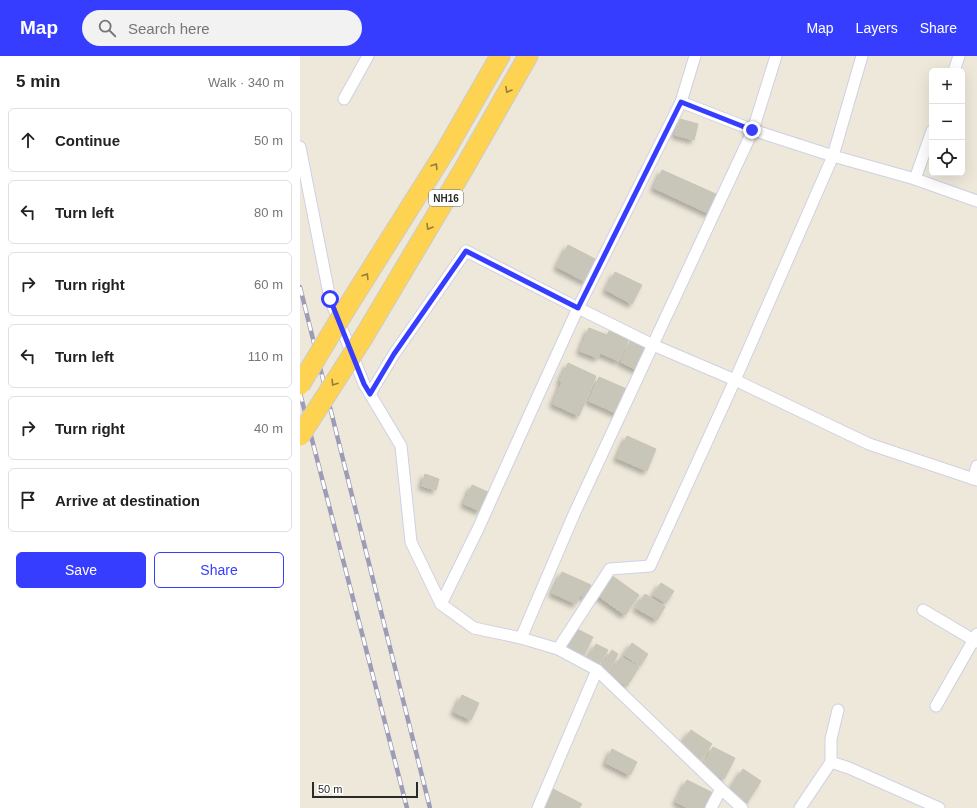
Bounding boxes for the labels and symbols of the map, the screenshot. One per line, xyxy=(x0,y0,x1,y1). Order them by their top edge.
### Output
one-way arrow xyxy=(506,86,513,93)
route end xyxy=(743,121,761,139)
one-way arrow xyxy=(431,163,438,170)
road number: NH16 xyxy=(429,190,463,206)
one-way arrow xyxy=(426,223,434,230)
one-way arrow xyxy=(362,273,369,280)
route start xyxy=(321,290,339,308)
one-way arrow xyxy=(331,379,339,386)
scale bar xyxy=(312,780,418,799)

